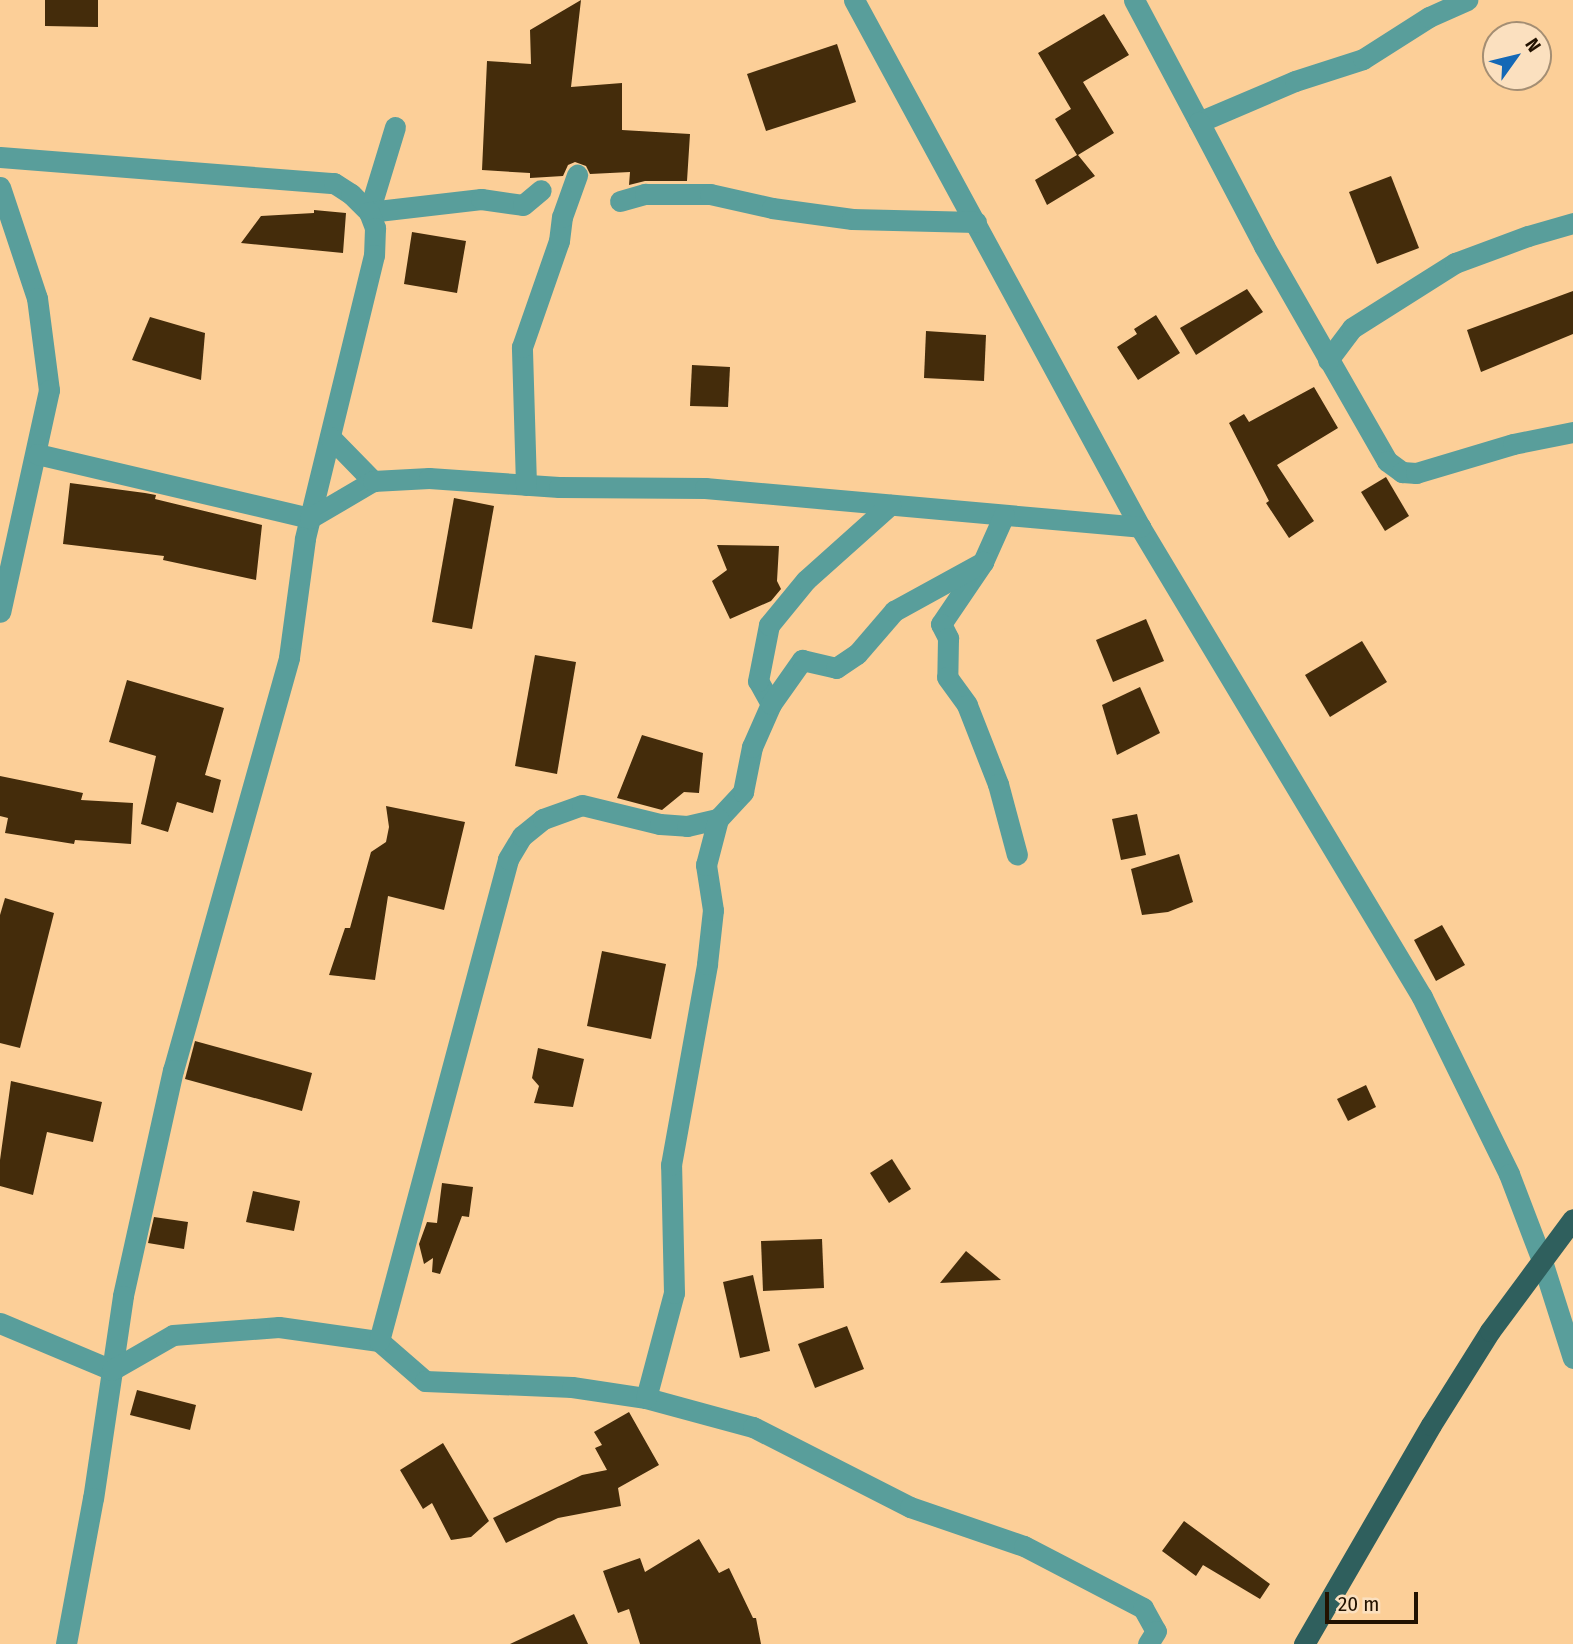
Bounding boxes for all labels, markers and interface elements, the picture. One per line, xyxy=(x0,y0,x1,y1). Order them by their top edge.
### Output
north arrow xyxy=(1482,21,1552,91)
text: N xyxy=(1520,34,1546,56)
scale bar xyxy=(1328,1578,1421,1622)
text: 20 m xyxy=(1338,1591,1379,1617)

